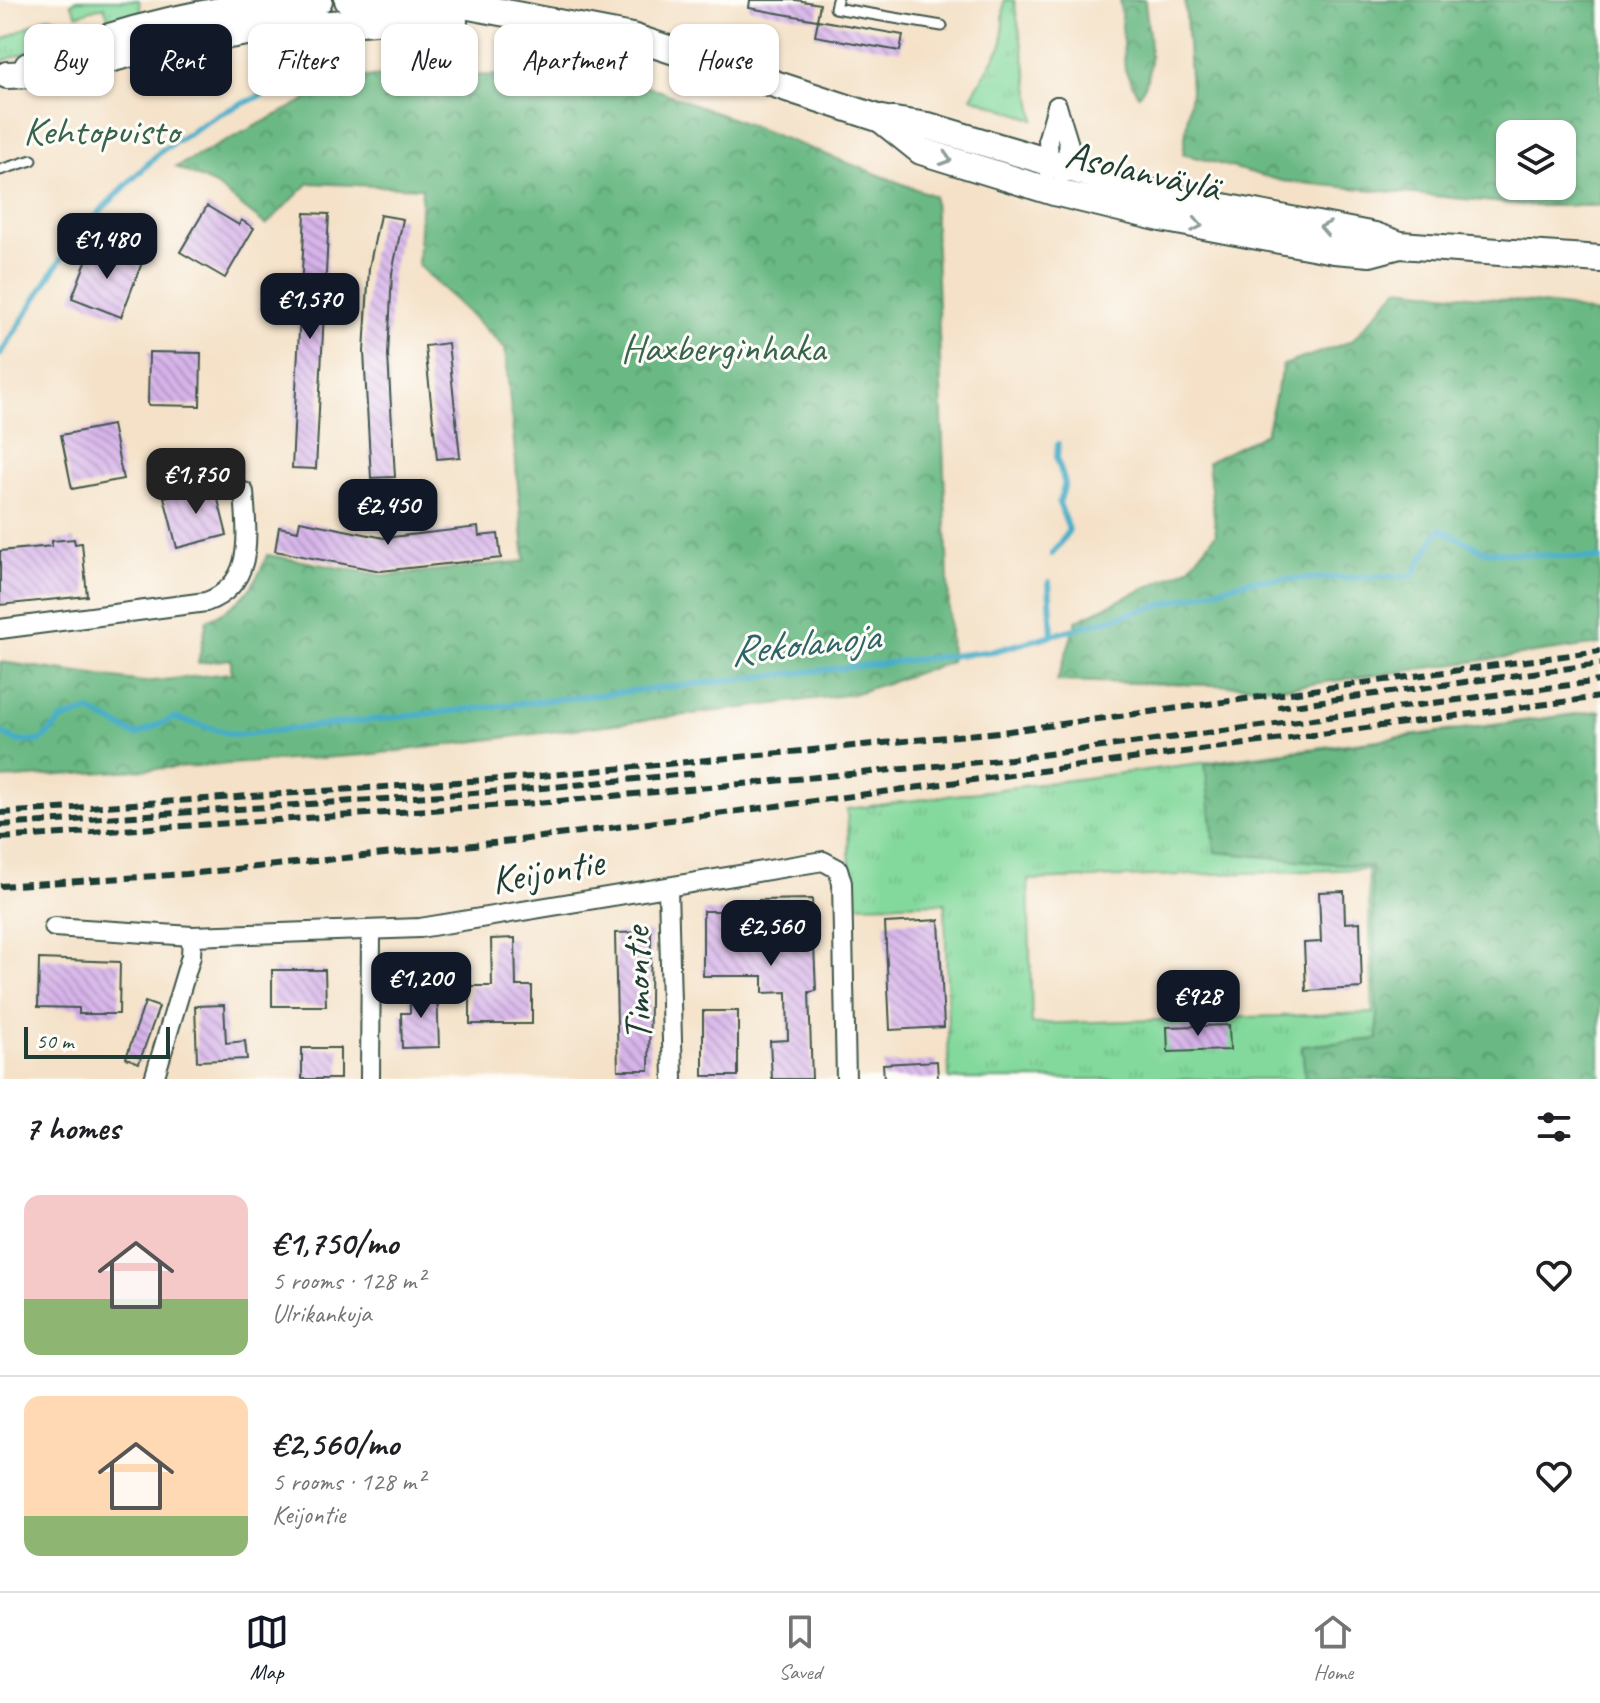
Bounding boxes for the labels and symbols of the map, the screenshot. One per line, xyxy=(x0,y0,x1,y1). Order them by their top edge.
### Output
park label: Kehtopuisto xyxy=(23,106,183,156)
street label: Asolanväylä xyxy=(1061,129,1227,214)
one-way arrow xyxy=(939,150,953,166)
pin: €1,480 xyxy=(42,213,172,281)
one-way arrow xyxy=(1191,215,1204,232)
one-way arrow xyxy=(1318,220,1331,237)
pin: €1,570 xyxy=(245,273,375,341)
park label: Haxberginhaka xyxy=(621,323,828,373)
pin: €1,750 xyxy=(131,448,261,516)
pin: €2,450 xyxy=(323,479,453,547)
water label: Rekolanoja xyxy=(727,609,885,678)
street label: Keijontie xyxy=(487,836,610,905)
pin: €2,560 xyxy=(706,900,836,968)
street label: Timontie xyxy=(611,924,663,1041)
pin: €1,200 xyxy=(356,952,486,1020)
pin: €928 xyxy=(1151,970,1245,1038)
scale bar xyxy=(24,1023,170,1059)

